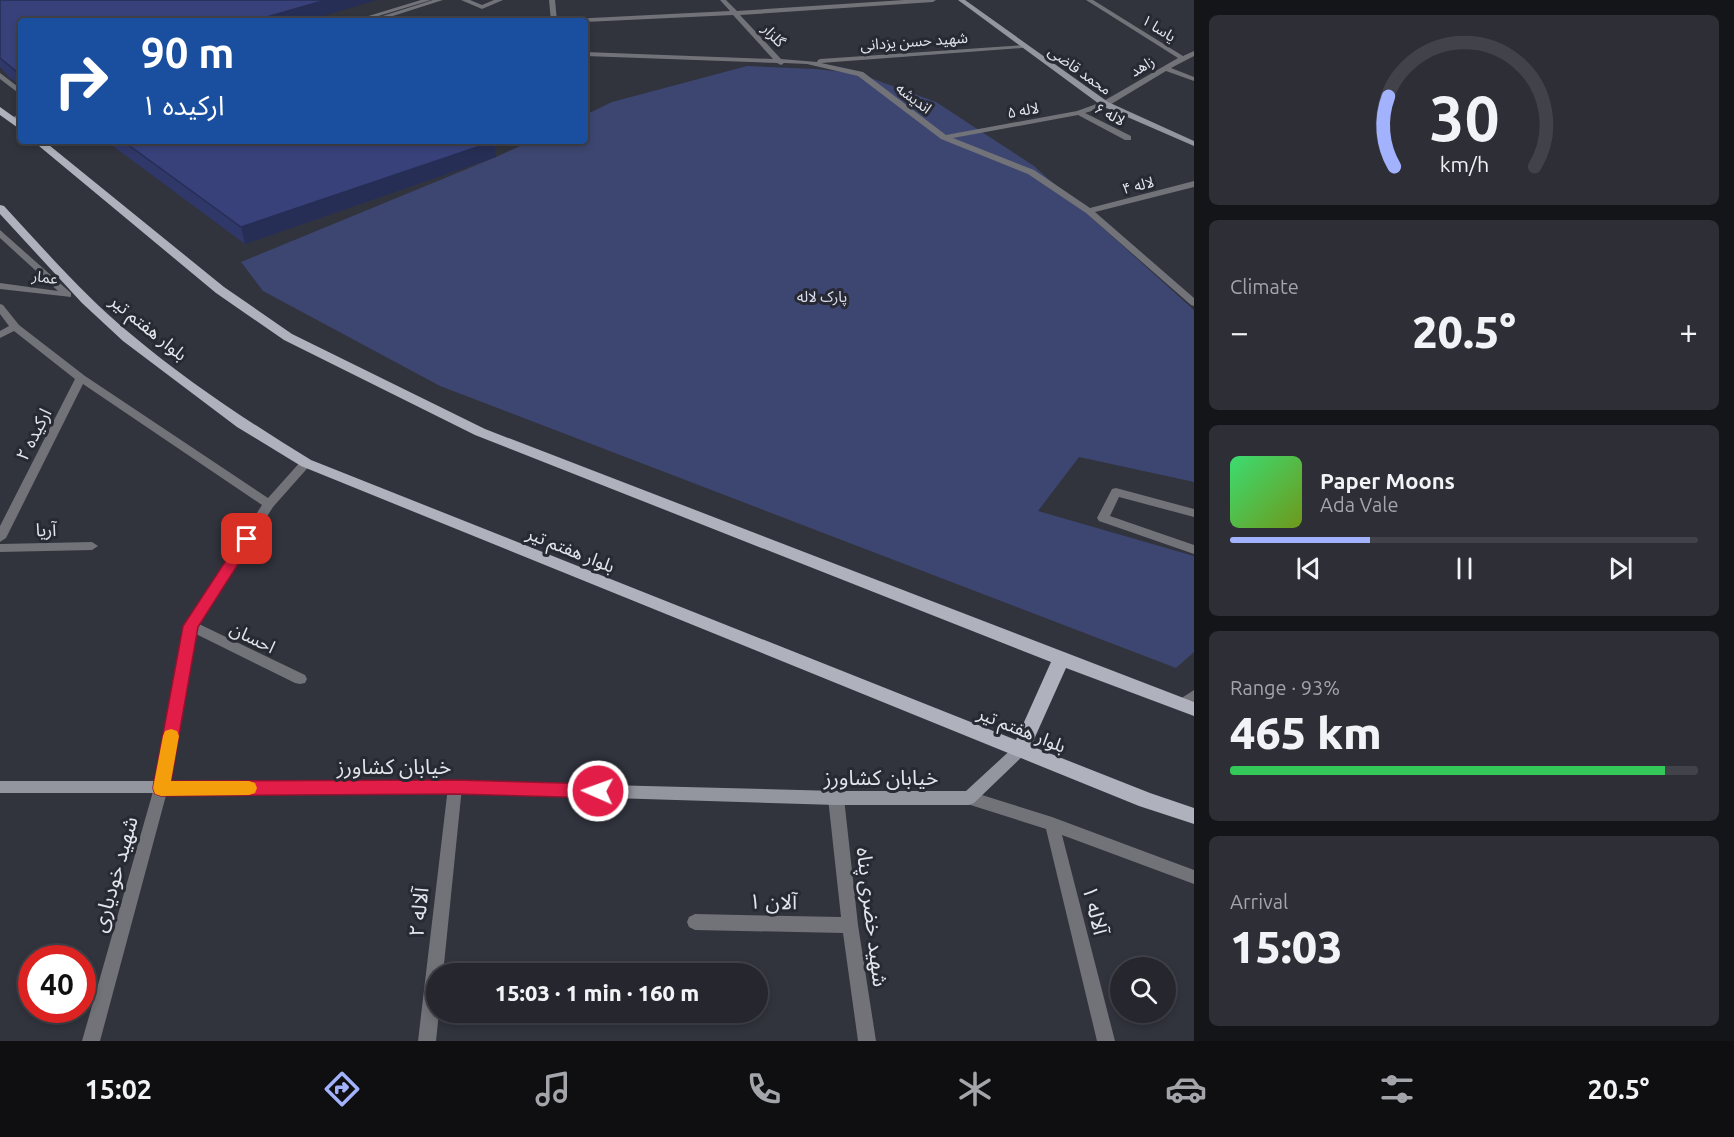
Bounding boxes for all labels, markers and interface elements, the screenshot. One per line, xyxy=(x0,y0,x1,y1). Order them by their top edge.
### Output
street label: یاسا ۱ xyxy=(1139,11,1179,45)
street label: گلزار xyxy=(758,19,789,51)
text: 90 m xyxy=(141,29,235,76)
street label: شهید حسن یزدانی xyxy=(859,29,969,54)
icon: right xyxy=(42,42,120,120)
street label: محمد قاضی xyxy=(1045,42,1115,99)
street label: زاهد xyxy=(1127,52,1158,81)
street label: اندیشه xyxy=(893,79,935,117)
text: 30 xyxy=(1429,83,1499,153)
text: ارکیده ۱ xyxy=(141,90,224,120)
street label: لاله ۵ xyxy=(1006,99,1040,121)
street label: لاله ۶ xyxy=(1092,99,1128,129)
text: km/h xyxy=(1439,152,1489,176)
street label: لاله ۴ xyxy=(1120,173,1156,197)
street label: عمار xyxy=(30,267,59,288)
text: Climate xyxy=(1230,275,1299,298)
park label: پارک لاله xyxy=(797,288,847,307)
street label: بلوار هفتم تیر xyxy=(103,289,191,367)
text: 20.5° xyxy=(1412,306,1516,357)
text: − xyxy=(1230,313,1249,350)
text: + xyxy=(1679,313,1698,350)
street label: ارکیده ۲ xyxy=(11,405,56,464)
text: Paper Moons xyxy=(1320,468,1455,493)
text: Ada Vale xyxy=(1320,493,1398,516)
pin xyxy=(221,513,272,564)
street label: آریا xyxy=(35,519,57,541)
icon: arrive xyxy=(230,522,263,555)
street label: بلوار هفتم تیر xyxy=(522,522,618,579)
icon: previous xyxy=(1292,552,1325,585)
icon: pause xyxy=(1448,552,1481,585)
icon: next xyxy=(1604,552,1637,585)
street label: احسان xyxy=(226,618,279,658)
text: Range · 93% xyxy=(1230,676,1340,699)
street label: بلوار هفتم تیر xyxy=(973,702,1069,759)
text: 465 km xyxy=(1230,707,1382,758)
street label: خیابان کشاورز xyxy=(336,754,451,779)
position arrow xyxy=(566,759,630,823)
street label: خیابان کشاورز xyxy=(823,765,938,790)
street label: شهید خودیاری xyxy=(86,813,143,935)
street label: شهید خضری پناه xyxy=(850,846,893,988)
street label: آلاله ۱ xyxy=(1078,883,1114,938)
street label: آلاله ۲ xyxy=(403,885,433,938)
street label: آلان ۱ xyxy=(749,889,798,914)
text: Arrival xyxy=(1230,890,1288,913)
text: 15:03 xyxy=(1230,921,1343,972)
speed limit sign: 40 xyxy=(18,945,96,1023)
map controls xyxy=(1110,957,1176,1023)
button: search xyxy=(1110,957,1176,1023)
text: 15:03 · 1 min · 160 m xyxy=(495,980,699,1005)
icon: directions xyxy=(321,1068,363,1110)
icon: music xyxy=(532,1068,574,1110)
icon: phone xyxy=(743,1068,785,1110)
icon: climate xyxy=(954,1068,996,1110)
icon: car xyxy=(1165,1068,1207,1110)
icon: filters xyxy=(1376,1068,1418,1110)
text: 15:02 xyxy=(85,1074,152,1104)
text: 20.5° xyxy=(1588,1074,1649,1104)

